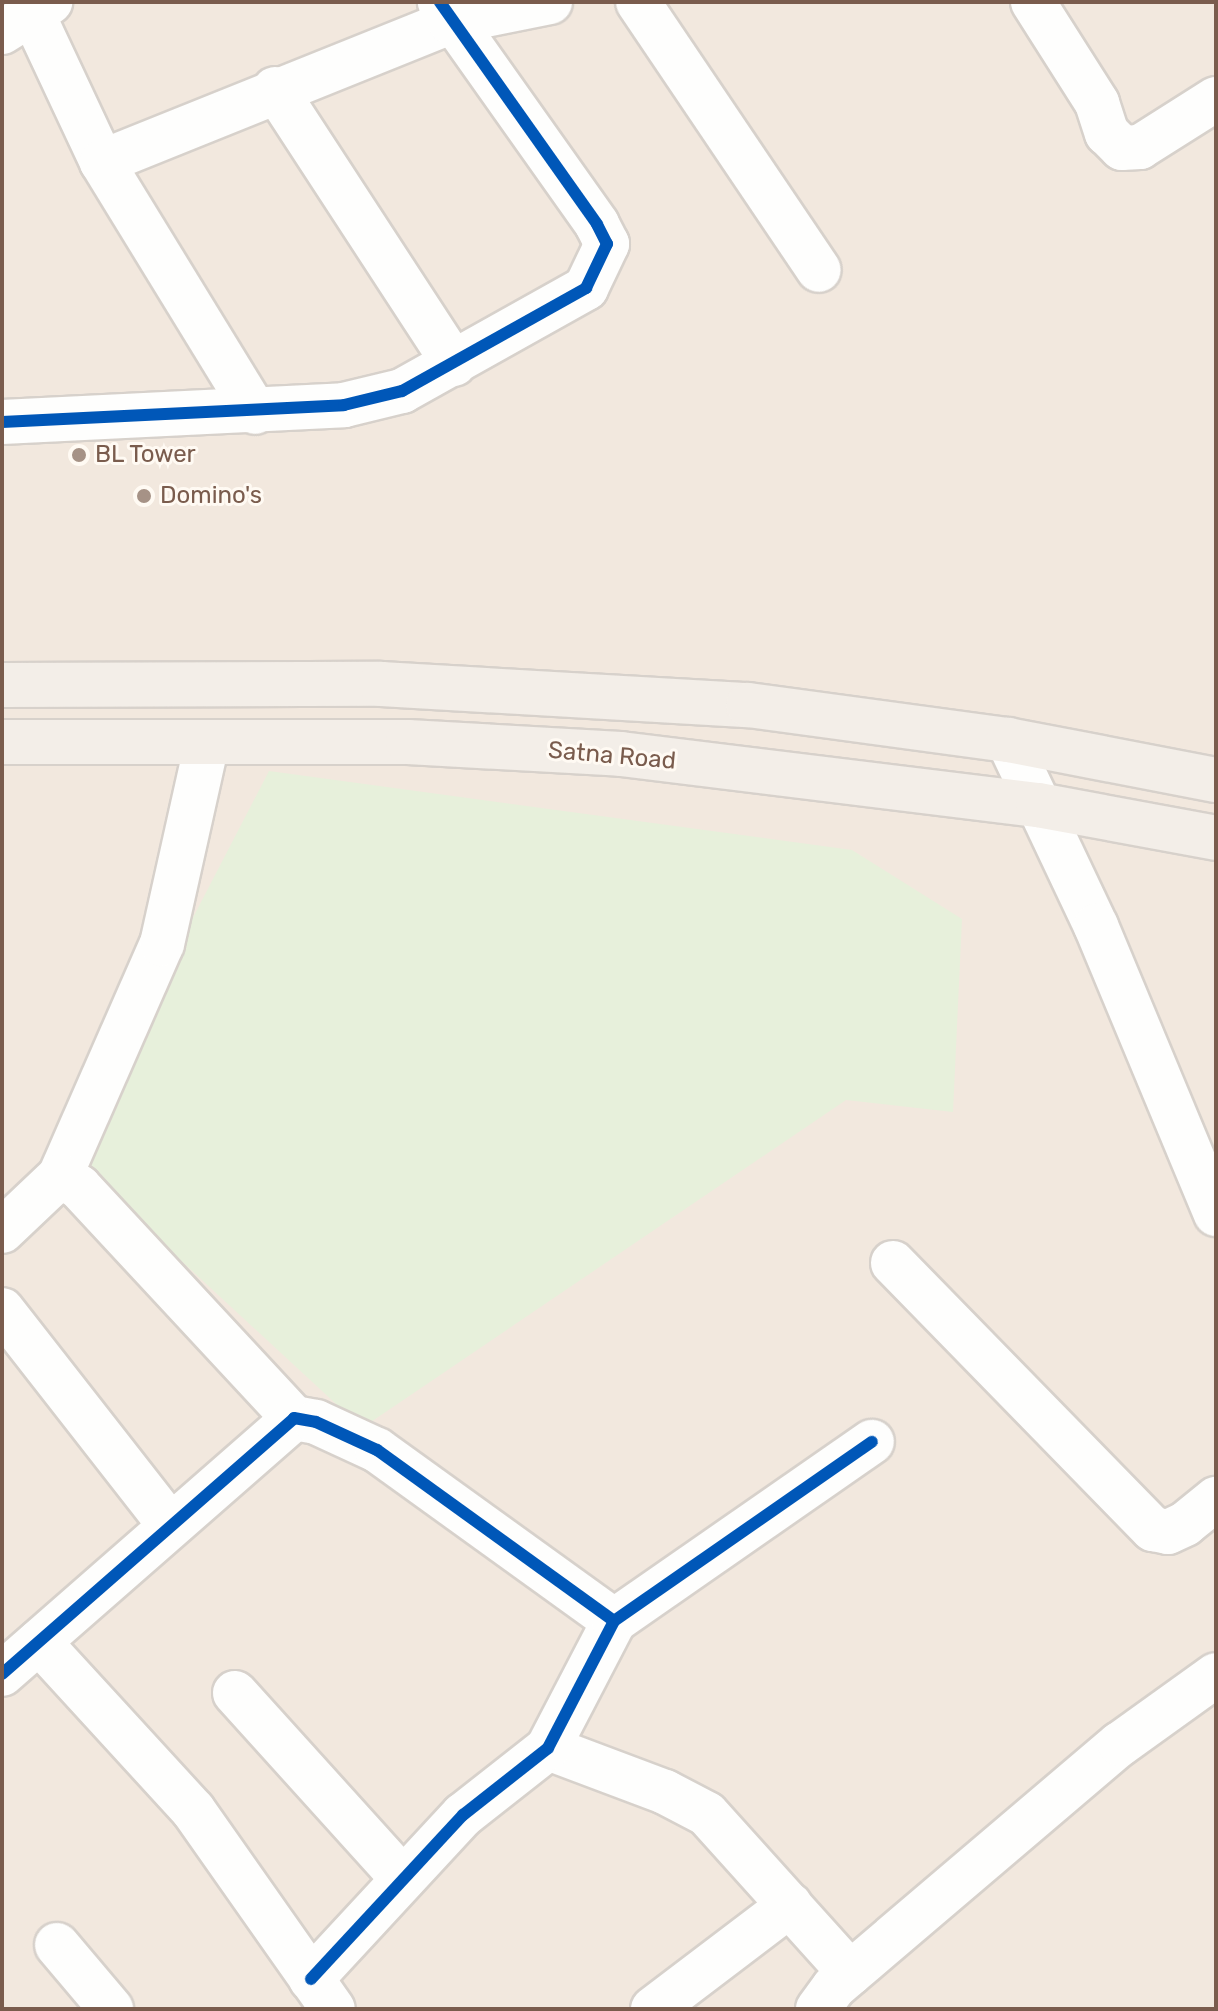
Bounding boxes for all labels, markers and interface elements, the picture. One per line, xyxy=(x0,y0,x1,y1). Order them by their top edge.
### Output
place label: BL Tower xyxy=(95,441,197,469)
marker: BL Tower xyxy=(70,446,88,464)
place label: Domino's xyxy=(160,482,262,510)
marker: Domino's xyxy=(135,487,153,505)
street label: Satna Road xyxy=(547,736,677,776)

